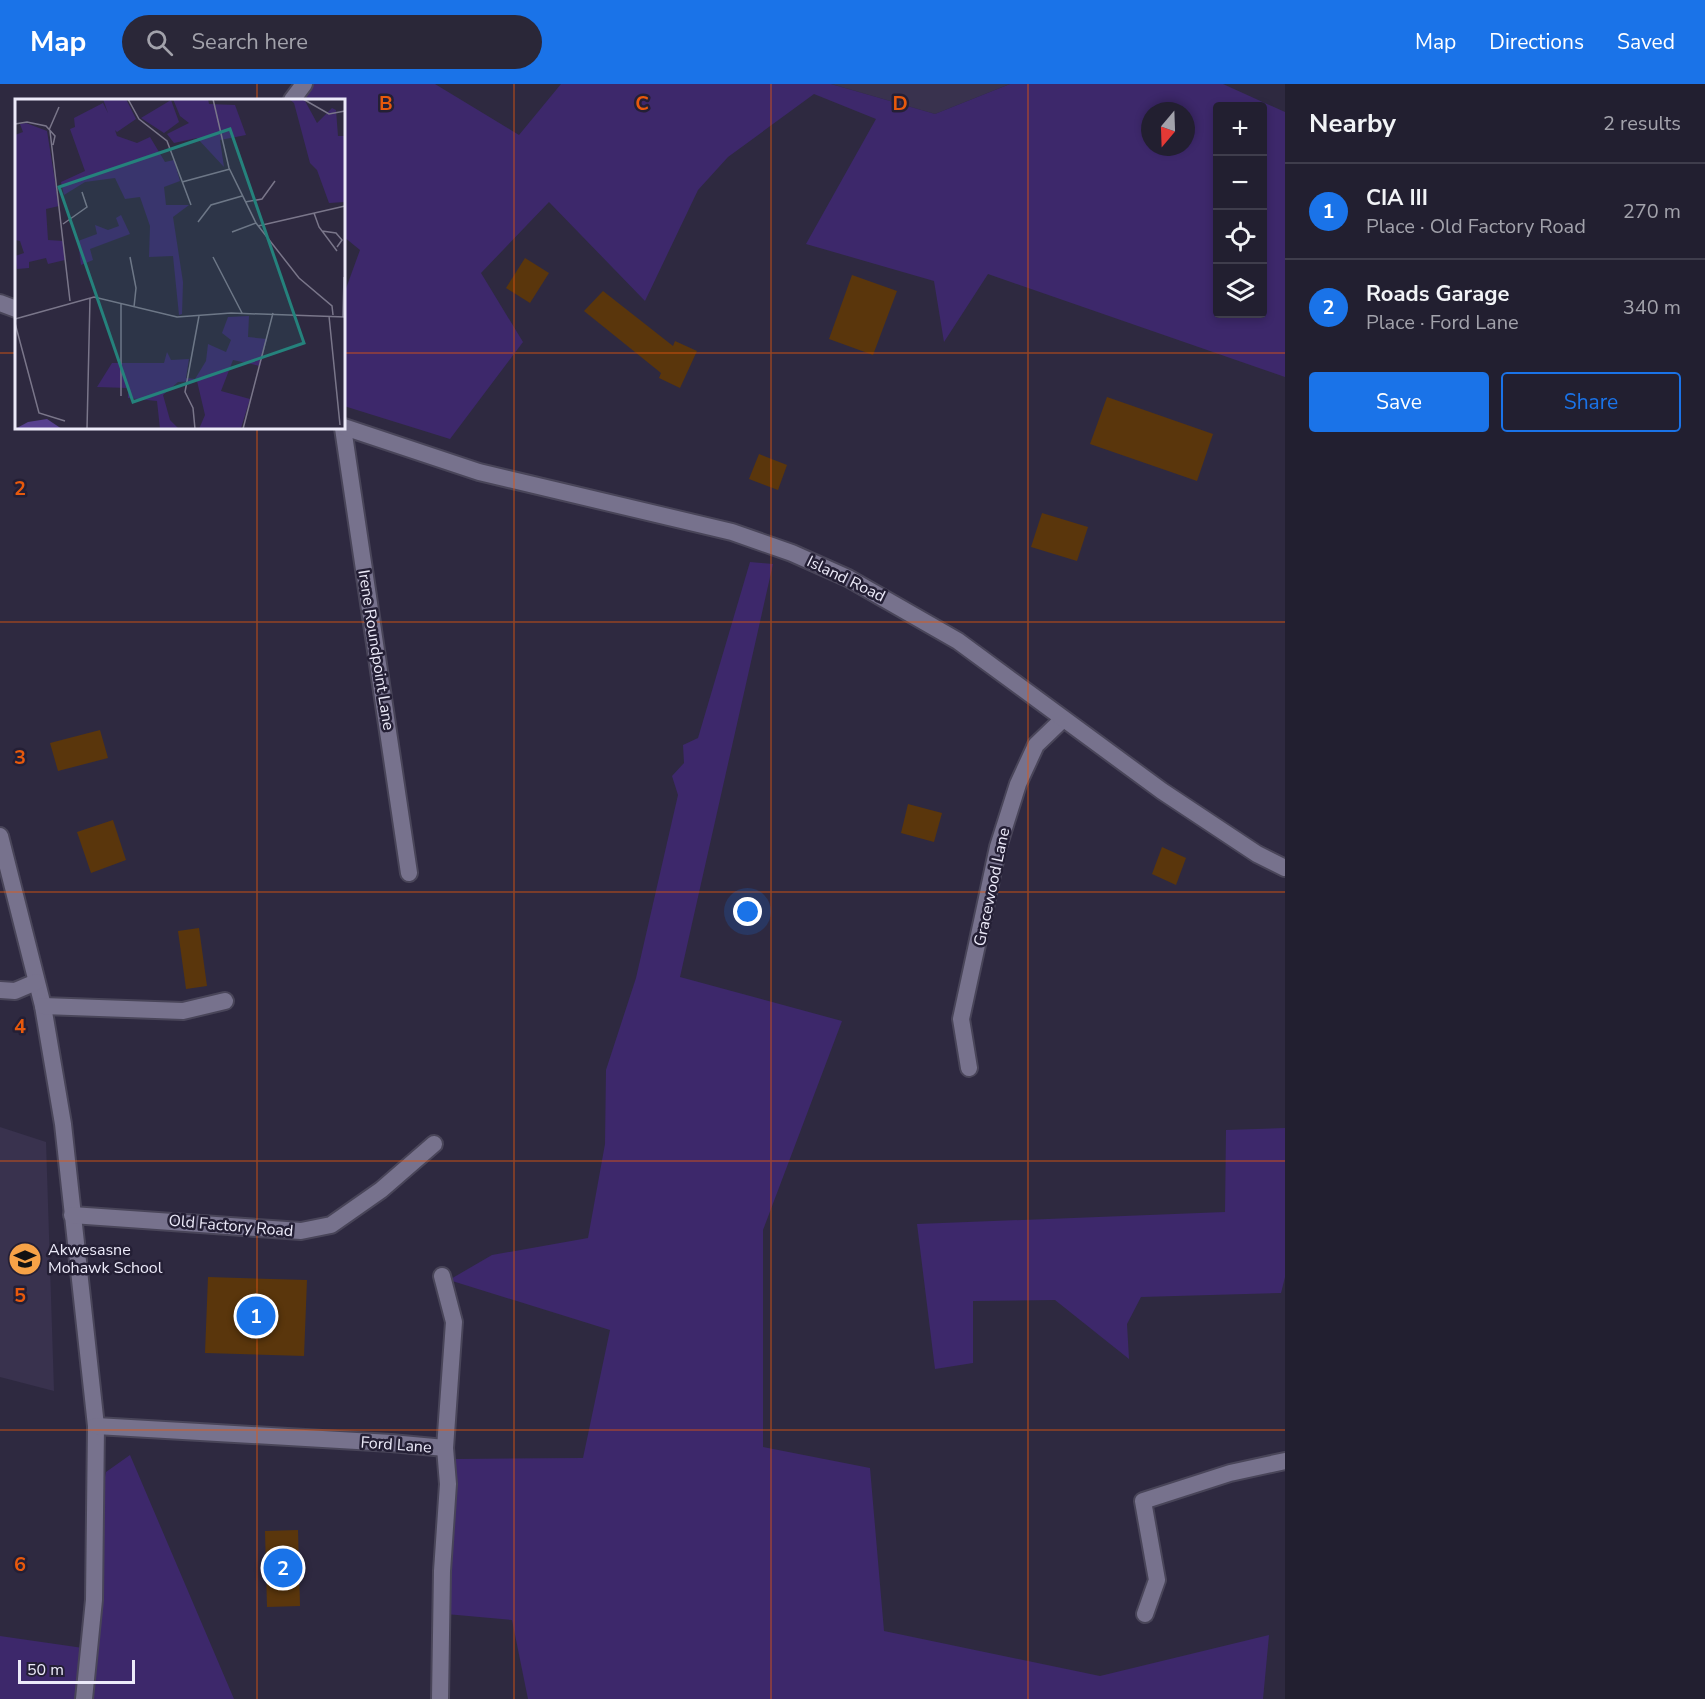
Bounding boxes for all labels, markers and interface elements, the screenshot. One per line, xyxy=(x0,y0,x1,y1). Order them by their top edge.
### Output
search box xyxy=(122,15,542,69)
text: Map xyxy=(30,23,86,61)
icon: search xyxy=(143,26,176,59)
text: Search here xyxy=(191,27,308,57)
text: Map xyxy=(1415,28,1456,56)
text: Directions xyxy=(1489,28,1584,56)
text: Saved xyxy=(1617,28,1675,56)
text: B xyxy=(379,90,393,117)
text: C xyxy=(635,90,649,117)
text: D xyxy=(892,90,908,117)
inset map xyxy=(15,99,345,429)
north arrow xyxy=(1141,102,1195,156)
map controls xyxy=(1213,102,1267,318)
button: + xyxy=(1213,102,1267,156)
text: Nearby xyxy=(1309,106,1396,141)
text: 2 results xyxy=(1603,110,1681,137)
button: − xyxy=(1213,156,1267,210)
text: CIA III xyxy=(1366,183,1428,213)
text: 1 xyxy=(1323,198,1335,225)
text: 270 m xyxy=(1623,198,1681,225)
button: locate xyxy=(1213,210,1267,264)
text: Place · Old Factory Road xyxy=(1366,213,1586,240)
button: layers xyxy=(1213,264,1267,318)
text: Roads Garage xyxy=(1366,279,1509,309)
text: 2 xyxy=(1323,294,1335,321)
text: 340 m xyxy=(1623,294,1681,321)
text: Place · Ford Lane xyxy=(1366,309,1519,336)
button: Save xyxy=(1309,372,1489,432)
button: Share xyxy=(1501,372,1681,432)
text: 2 xyxy=(14,475,26,502)
street label: Island Road xyxy=(803,551,889,607)
street label: Irene Roundpoint Lane xyxy=(352,568,400,732)
text: 3 xyxy=(14,744,26,771)
street label: Gracewood Lane xyxy=(969,826,1015,948)
your location xyxy=(733,897,762,926)
text: 4 xyxy=(14,1013,26,1040)
street label: Old Factory Road xyxy=(168,1210,294,1242)
place label: Akwesasne Mohawk School xyxy=(48,1239,163,1279)
school or university icon: Akwesasne Mohawk School xyxy=(7,1241,43,1277)
text: 5 xyxy=(14,1282,26,1309)
pin: 1 xyxy=(236,1294,276,1338)
street label: Ford Lane xyxy=(360,1432,432,1458)
pin: 2 xyxy=(264,1546,302,1590)
text: 6 xyxy=(14,1551,26,1578)
scale bar xyxy=(18,1657,135,1684)
text: 50 m xyxy=(27,1659,64,1681)

